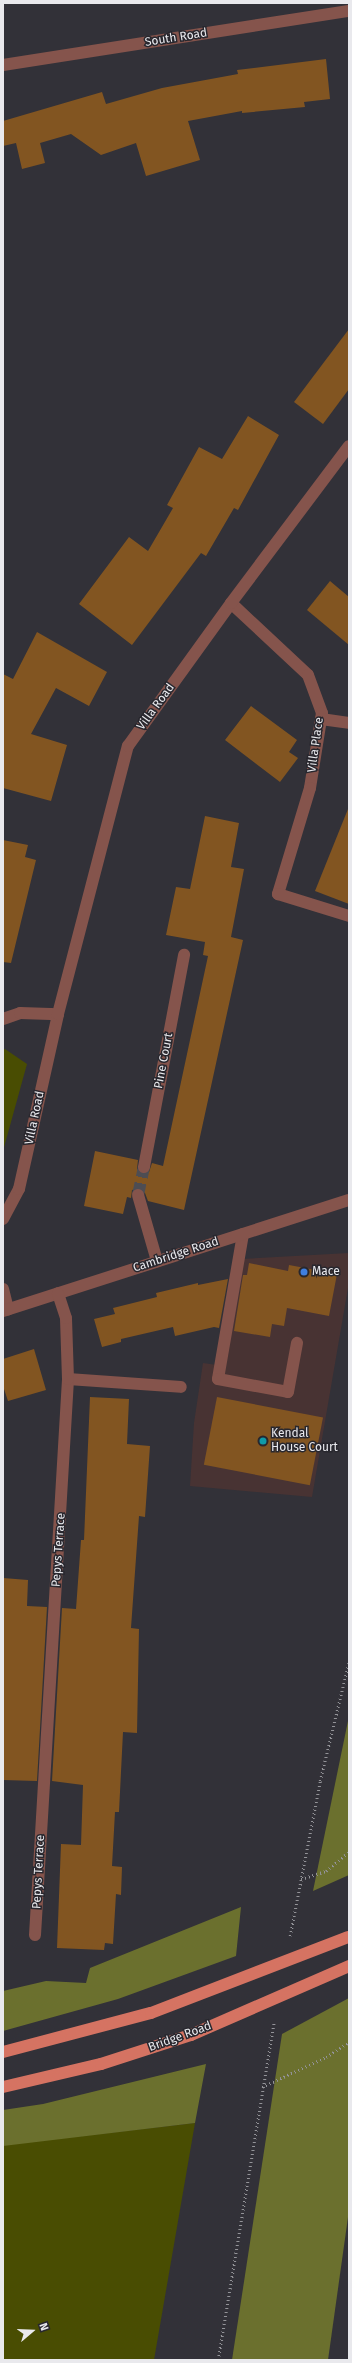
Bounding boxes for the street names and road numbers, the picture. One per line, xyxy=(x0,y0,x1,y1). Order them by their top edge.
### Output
street label: South Road xyxy=(144,26,208,50)
street label: Villa Road xyxy=(134,681,178,733)
street label: Villa Place xyxy=(305,716,327,774)
street label: Pine Court xyxy=(152,1032,176,1090)
street label: Villa Road xyxy=(22,1090,48,1146)
street label: Cambridge Road xyxy=(131,1234,221,1276)
street label: Pepys Terrace xyxy=(49,1512,69,1588)
street label: Pepys Terrace xyxy=(30,1835,48,1909)
street label: Bridge Road xyxy=(147,2019,213,2055)

